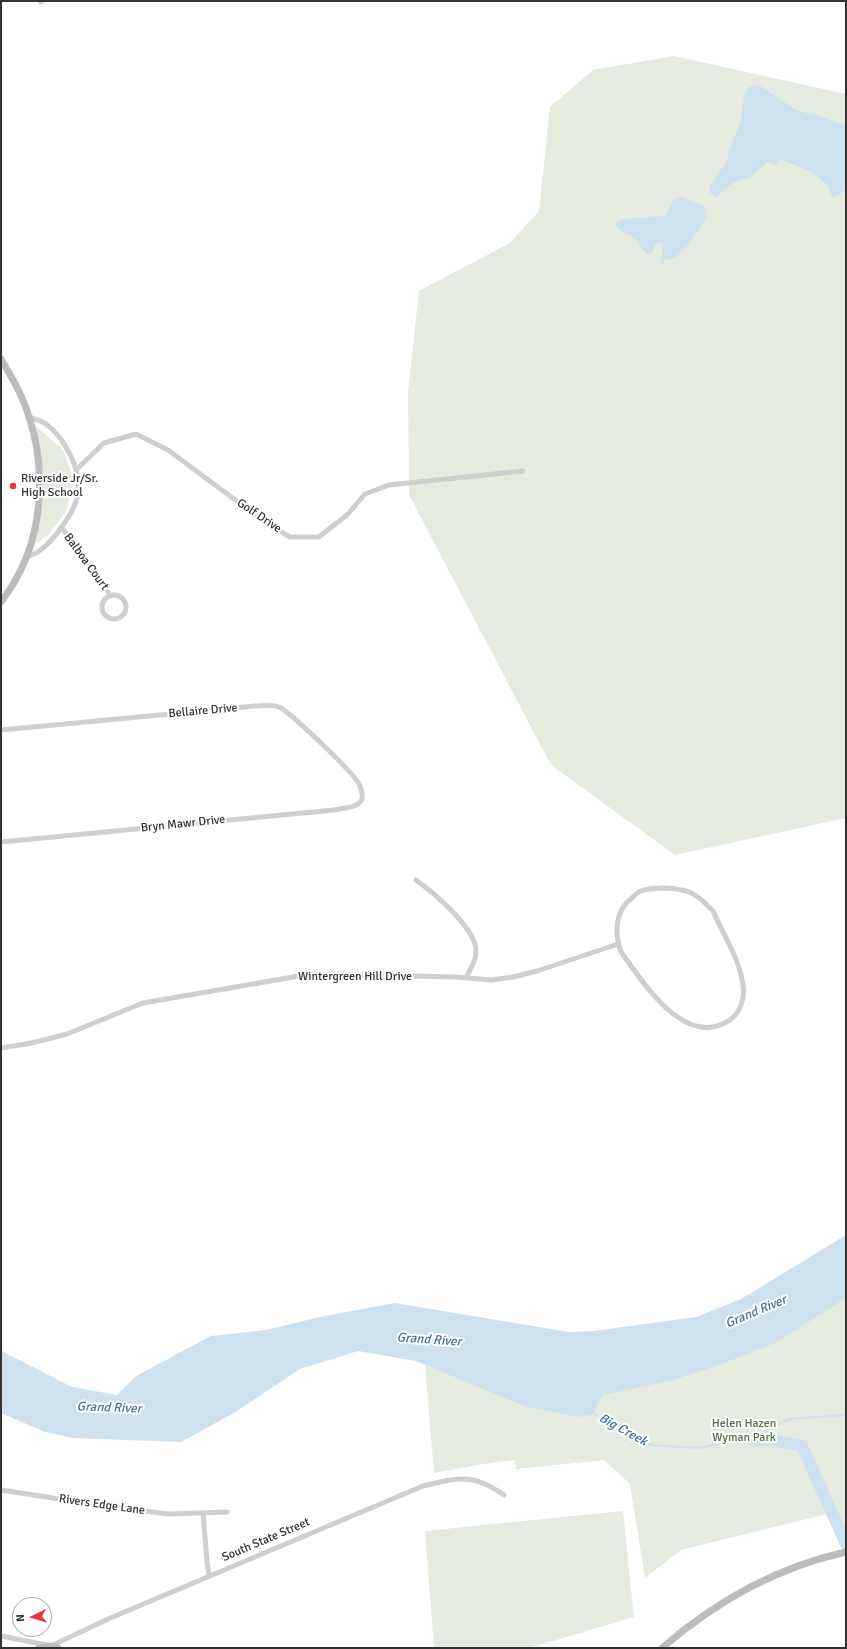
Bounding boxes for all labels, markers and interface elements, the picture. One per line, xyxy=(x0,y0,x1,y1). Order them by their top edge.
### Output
place label: Riverside Jr/Sr. High School xyxy=(21,472,98,500)
marker: Riverside Jr/Sr. High School xyxy=(8,481,18,491)
street label: Golf Drive xyxy=(234,496,284,536)
street label: Balboa Court xyxy=(60,531,112,593)
street label: Bellaire Drive xyxy=(168,701,238,721)
street label: Bryn Mawr Drive xyxy=(140,812,226,836)
street label: Wintergreen Hill Drive xyxy=(298,970,412,984)
water label: Grand River xyxy=(723,1292,789,1332)
water label: Grand River xyxy=(396,1330,462,1350)
water label: Grand River xyxy=(76,1399,142,1417)
water label: Big Creek xyxy=(596,1410,650,1450)
park label: Helen Hazen Wyman Park xyxy=(712,1417,776,1445)
street label: Rivers Edge Lane xyxy=(58,1492,146,1518)
street label: South State Street xyxy=(220,1515,312,1565)
north arrow xyxy=(12,1597,52,1637)
text: N xyxy=(14,1614,27,1622)

